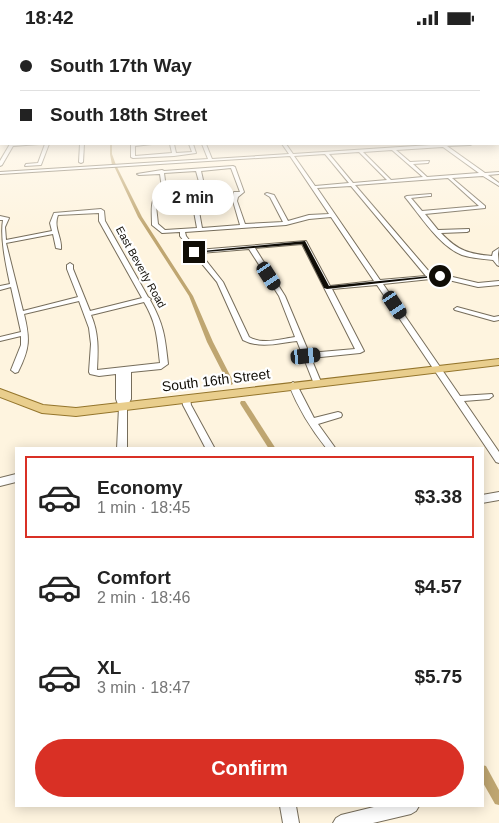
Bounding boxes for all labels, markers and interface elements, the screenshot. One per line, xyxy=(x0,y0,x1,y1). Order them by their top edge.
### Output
text: 18:42 xyxy=(25,7,74,28)
text: South 17th Way xyxy=(50,55,192,76)
text: South 18th Street xyxy=(50,104,207,125)
callout: 2 min xyxy=(153,179,235,215)
text: 2 min xyxy=(172,189,214,206)
street label: East Beverly Road xyxy=(114,224,168,310)
route end xyxy=(183,241,205,263)
car xyxy=(254,259,283,293)
route start xyxy=(429,265,451,287)
car xyxy=(380,288,409,322)
car xyxy=(290,347,321,365)
street label: South 16th Street xyxy=(161,365,271,395)
icon: car xyxy=(37,475,82,520)
text: Economy xyxy=(97,477,183,498)
text: $3.38 xyxy=(414,486,462,507)
text: 1 min · 18:45 xyxy=(97,499,190,516)
icon: car xyxy=(37,565,82,610)
text: Comfort xyxy=(97,567,171,588)
text: $4.57 xyxy=(414,576,462,597)
text: 2 min · 18:46 xyxy=(97,589,190,606)
icon: car xyxy=(37,655,82,700)
text: XL xyxy=(97,657,121,678)
text: $5.75 xyxy=(414,666,462,687)
text: 3 min · 18:47 xyxy=(97,679,190,696)
button: Confirm xyxy=(35,739,464,797)

